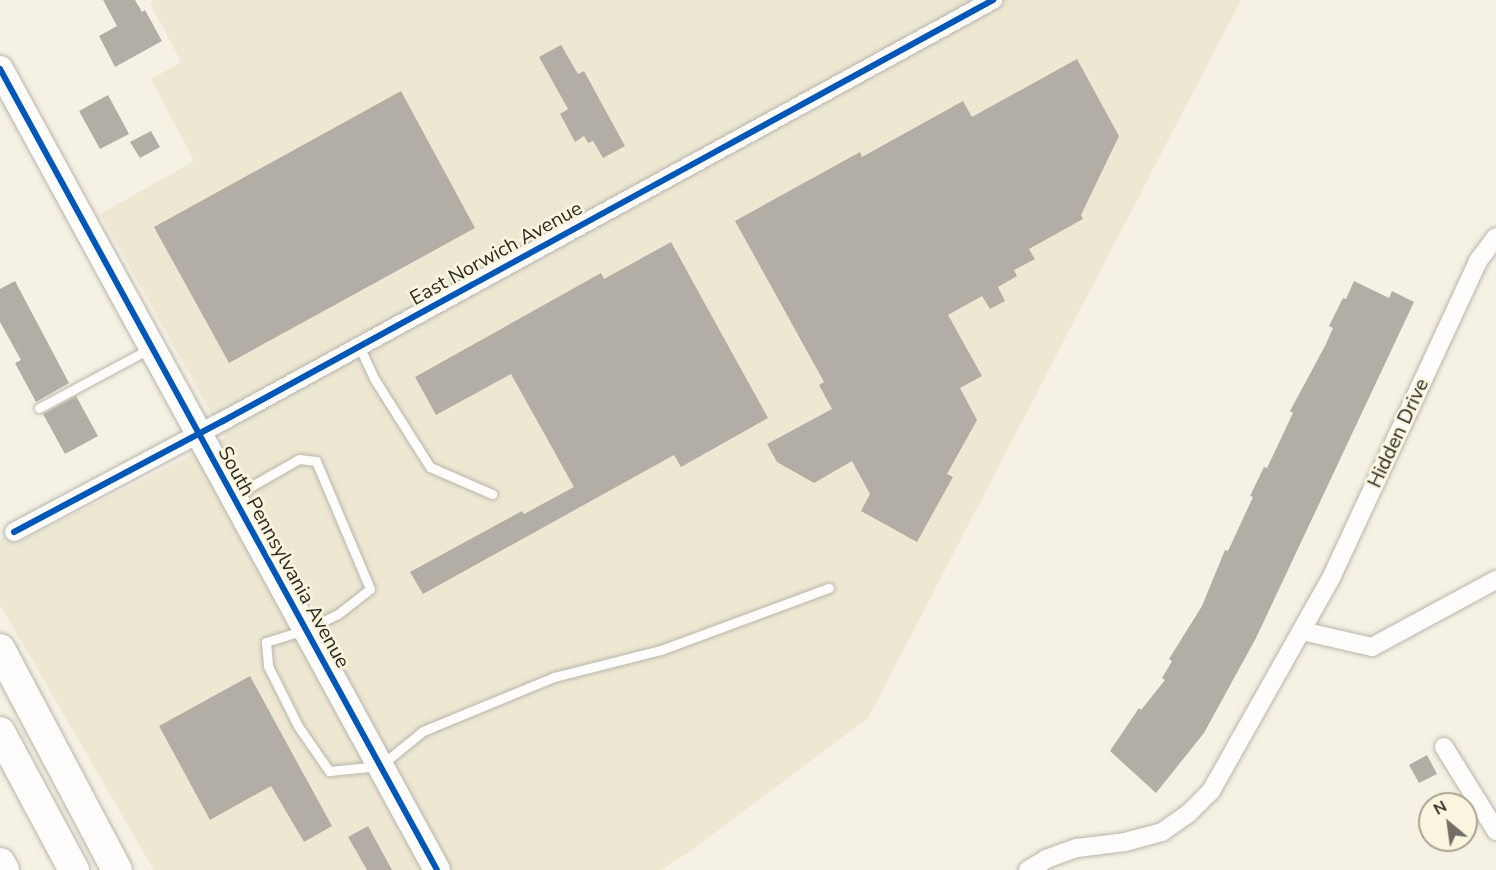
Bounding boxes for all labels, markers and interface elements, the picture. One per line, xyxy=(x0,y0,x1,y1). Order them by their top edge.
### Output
street label: East Norwich Avenue xyxy=(406,196,586,310)
street label: Hidden Drive xyxy=(1362,375,1434,491)
street label: South Pennsylvania Avenue xyxy=(213,442,355,672)
north arrow xyxy=(1418,792,1478,852)
text: N xyxy=(1430,795,1451,821)

